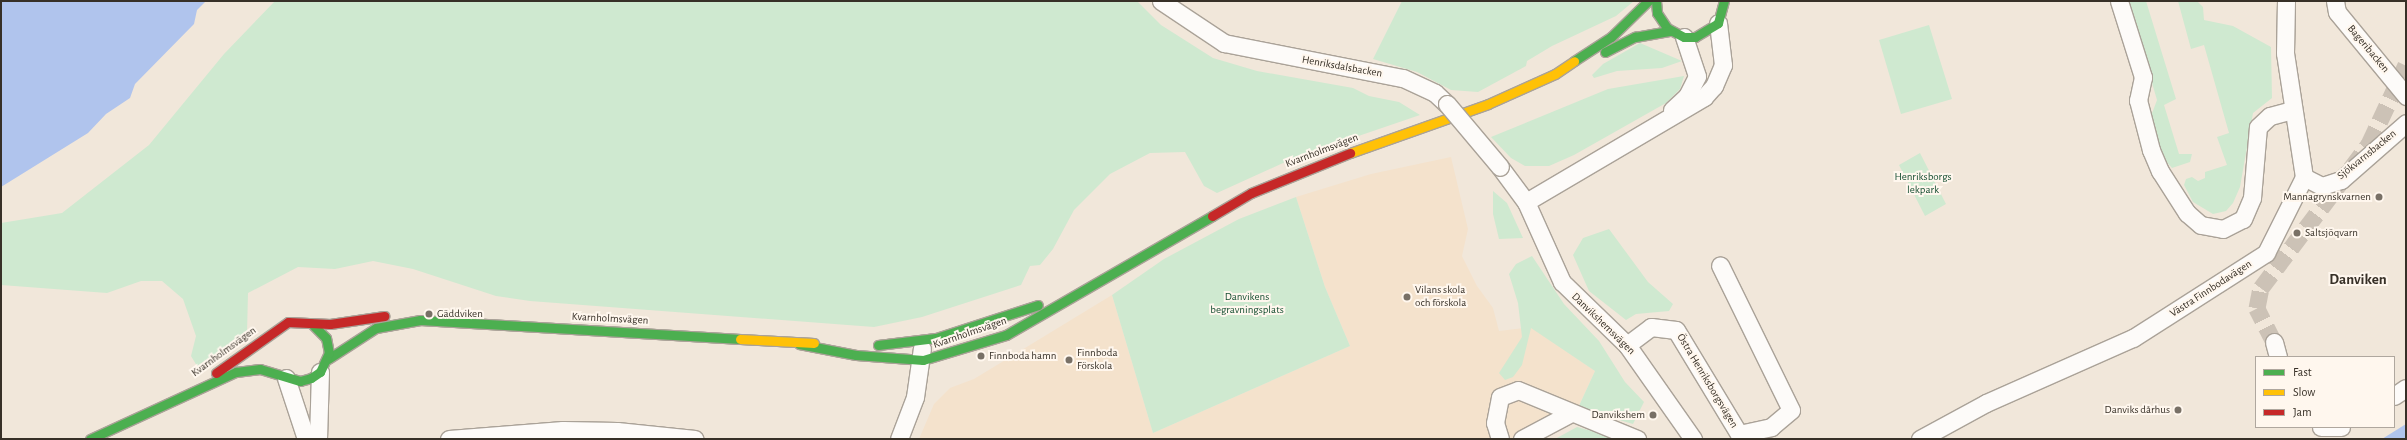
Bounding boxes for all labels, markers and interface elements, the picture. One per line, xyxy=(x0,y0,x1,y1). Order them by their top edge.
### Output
street label: Bageribacken xyxy=(2344,22,2392,76)
street label: Henriksdalsbacken xyxy=(1301,53,1383,81)
street label: Sjökvarnsbacken xyxy=(2335,127,2399,183)
street label: Kvarnholmsvägen xyxy=(1284,131,1360,171)
park label: Henriksborgs lekpark xyxy=(1894,171,1952,197)
place label: Mannagrynskvarnen xyxy=(2283,190,2371,204)
marker: Mannagrynskvarnen xyxy=(2374,192,2384,202)
place label: Saltsjöqvarn xyxy=(2305,226,2358,240)
marker: Saltsjöqvarn xyxy=(2292,228,2302,238)
street label: Västra Finnbodavägen xyxy=(2168,258,2254,320)
district label: Danviken xyxy=(2329,271,2387,289)
place label: Vilans skola och förskola xyxy=(1415,284,1466,310)
street label: Danvikshemsvägen xyxy=(1568,290,1638,358)
park label: Danvikens begravningsplats xyxy=(1210,291,1284,317)
marker: Vilans skola och förskola xyxy=(1402,292,1412,302)
place label: Gäddviken xyxy=(437,307,483,321)
marker: Gäddviken xyxy=(424,309,434,319)
street label: Kvarnholmsvägen xyxy=(571,310,649,328)
street label: Kvarnholmsvägen xyxy=(932,314,1008,352)
street label: Kvarnholmsvägen xyxy=(189,324,259,380)
street label: Östra Henriksborgsvägen xyxy=(1674,331,1740,431)
place label: Finnboda Förskola xyxy=(1077,347,1118,373)
place label: Finnboda hamn xyxy=(989,349,1056,363)
marker: Finnboda hamn xyxy=(976,351,986,361)
marker: Finnboda Förskola xyxy=(1064,355,1074,365)
legend xyxy=(2255,356,2395,428)
text: Fast xyxy=(2293,366,2312,378)
text: Slow xyxy=(2293,386,2315,398)
place label: Danviks dårhus xyxy=(2105,403,2170,417)
marker: Danviks dårhus xyxy=(2173,405,2183,415)
text: Jam xyxy=(2293,406,2312,418)
place label: Danvikshem xyxy=(1591,408,1645,422)
marker: Danvikshem xyxy=(1648,410,1658,420)

